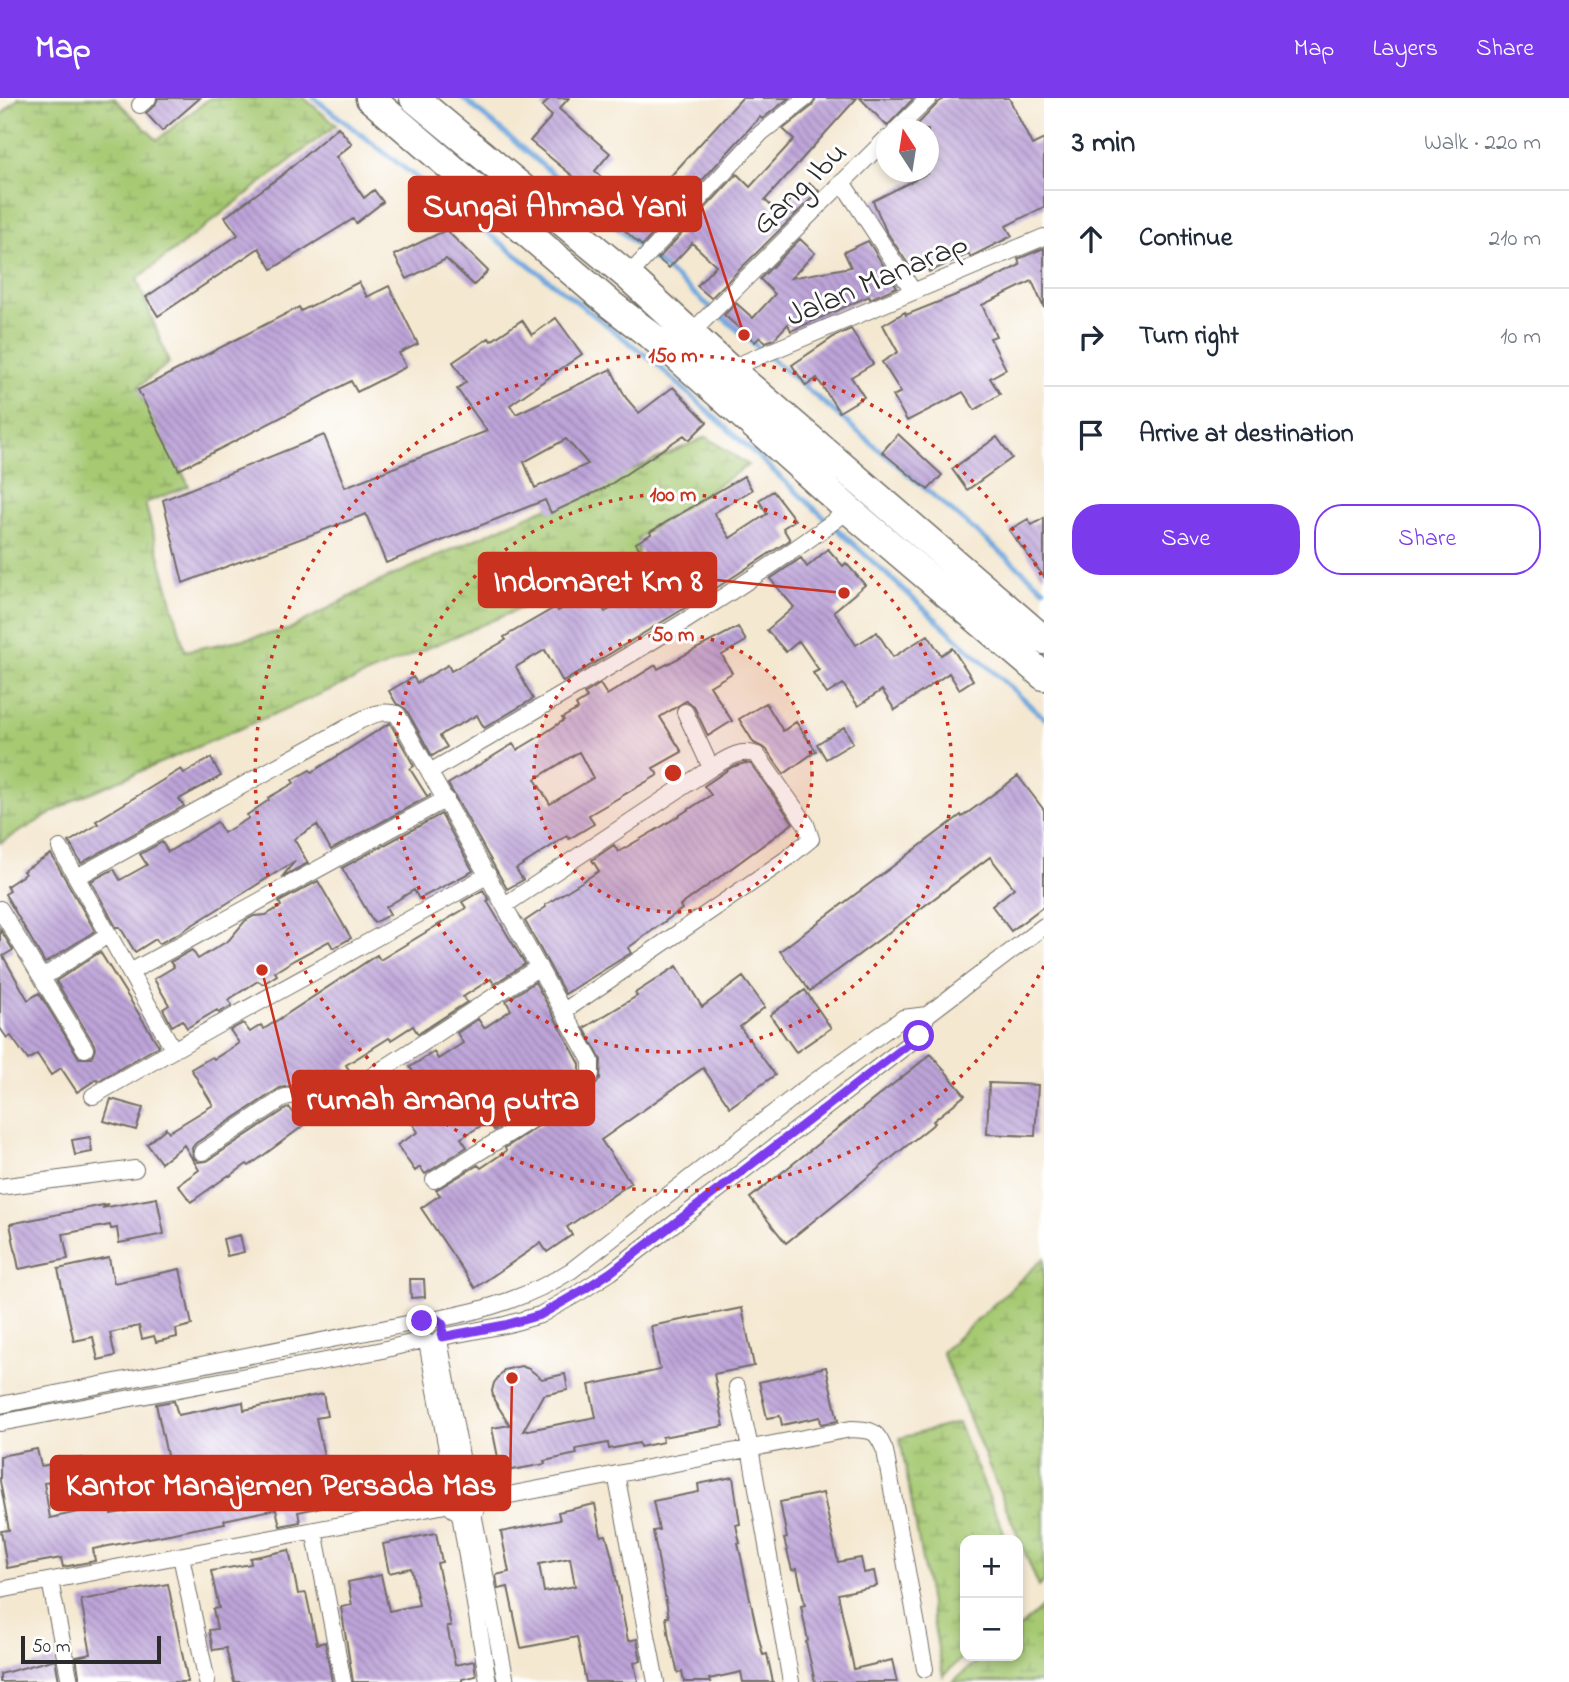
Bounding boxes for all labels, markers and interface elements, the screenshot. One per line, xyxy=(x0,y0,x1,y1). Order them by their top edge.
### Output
text: Map xyxy=(35,25,91,73)
text: Map xyxy=(1294,32,1334,67)
text: Layers xyxy=(1372,32,1438,67)
text: Share xyxy=(1476,32,1534,67)
north arrow xyxy=(876,119,939,182)
text: 3 min xyxy=(1072,122,1135,166)
text: Walk · 220 m xyxy=(1424,127,1541,160)
street label: Gang Ibu xyxy=(742,132,859,247)
callout: Sungai Ahmad Yani xyxy=(409,177,701,231)
text: Sungai Ahmad Yani xyxy=(423,184,687,233)
icon: ahead xyxy=(1072,220,1110,258)
text: Continue xyxy=(1139,220,1232,258)
street label: Jalan Manarap xyxy=(779,222,976,341)
text: 210 m xyxy=(1489,223,1541,256)
icon: right xyxy=(1072,318,1110,356)
text: Turn right xyxy=(1139,318,1239,356)
text: 10 m xyxy=(1500,321,1541,354)
text: 150 m xyxy=(648,342,698,372)
icon: arrive xyxy=(1072,416,1110,454)
text: Arrive at destination xyxy=(1139,416,1354,454)
text: 100 m xyxy=(650,481,696,511)
button: Save xyxy=(1072,504,1300,575)
button: Share xyxy=(1314,504,1541,575)
callout: Indomaret Km 8 xyxy=(479,553,716,607)
text: Indomaret Km 8 xyxy=(493,559,703,607)
text: 50 m xyxy=(652,621,694,651)
centre of rings xyxy=(661,761,685,785)
route start xyxy=(903,1020,934,1051)
callout: rumah amang putra xyxy=(293,1071,594,1125)
text: rumah amang putra xyxy=(307,1077,580,1126)
route end xyxy=(406,1305,437,1336)
callout: Kantor Manajemen Persada Mas xyxy=(51,1456,510,1510)
text: Kantor Manajemen Persada Mas xyxy=(65,1463,497,1511)
map controls xyxy=(960,1535,1023,1661)
button: + xyxy=(960,1535,1023,1598)
button: − xyxy=(960,1598,1023,1661)
scale bar xyxy=(21,1633,161,1665)
text: 50 m xyxy=(32,1634,71,1661)

